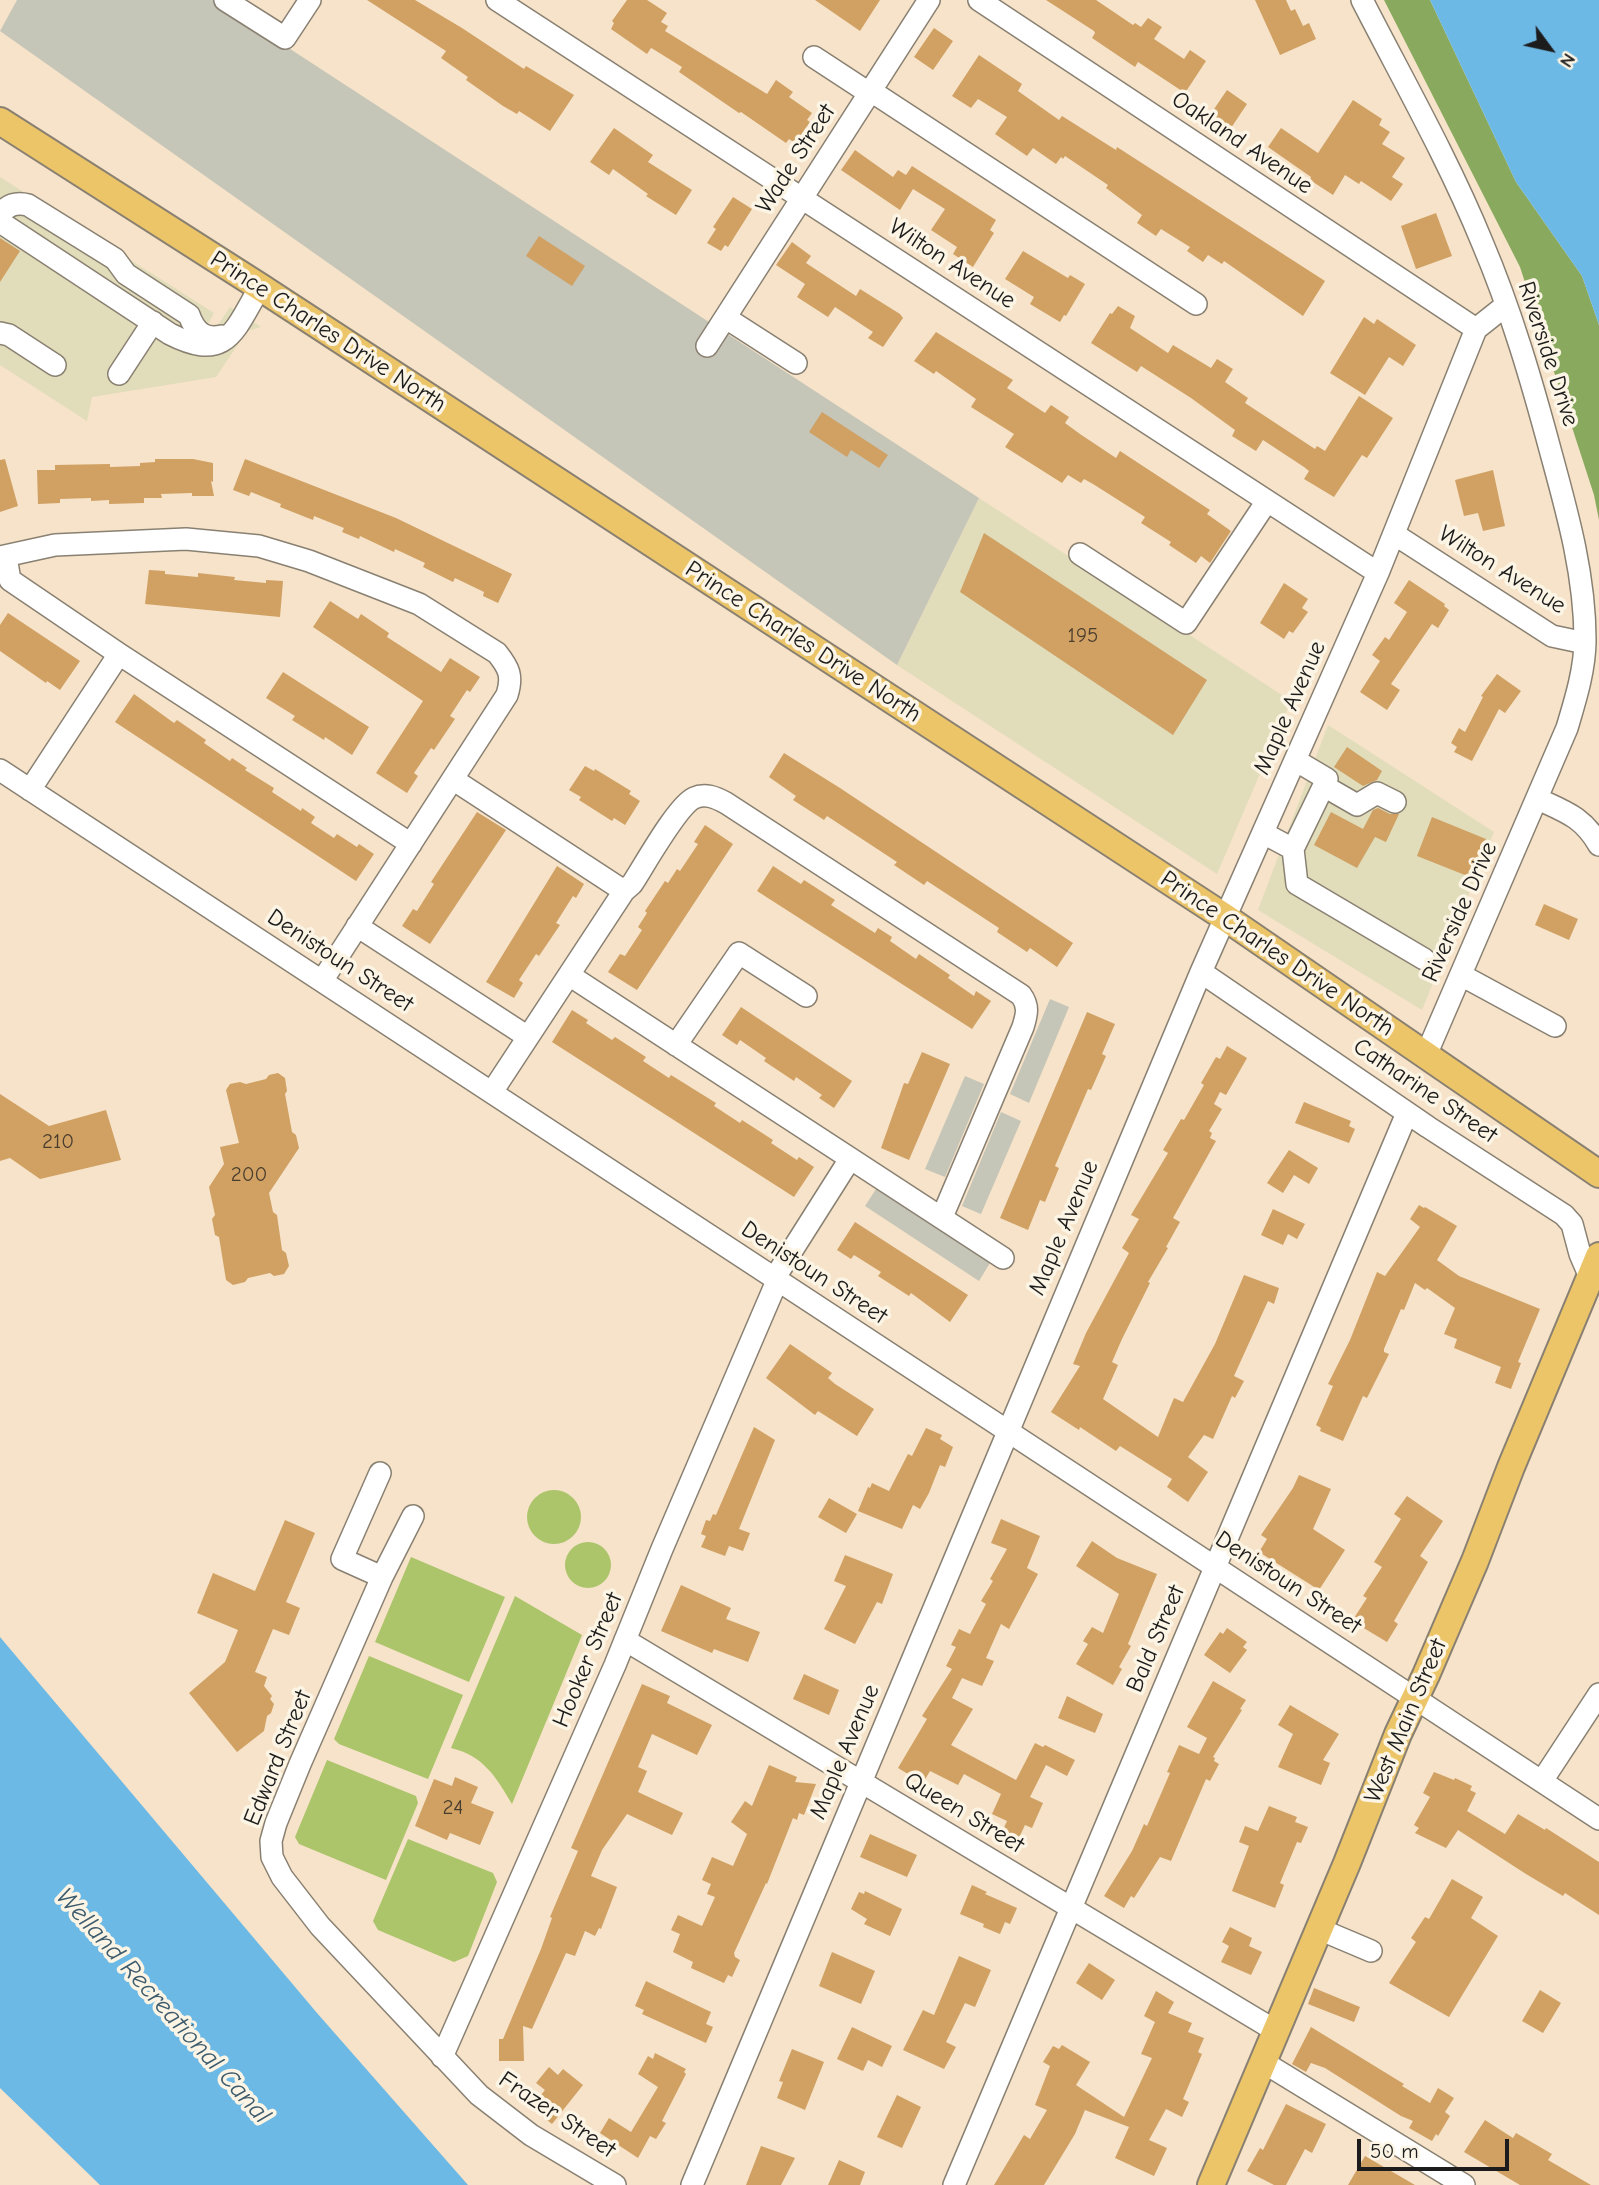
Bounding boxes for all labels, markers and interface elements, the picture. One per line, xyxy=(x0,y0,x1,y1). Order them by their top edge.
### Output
north arrow xyxy=(1515,14,1585,84)
text: N xyxy=(1555,49,1580,72)
street label: Oakland Avenue xyxy=(1166,85,1318,201)
street label: Wade Street xyxy=(750,99,842,219)
street label: Wilton Avenue xyxy=(883,213,1021,315)
street label: Prince Charles Drive North xyxy=(205,245,451,419)
street label: Riverside Drive xyxy=(1511,278,1585,430)
street label: Wilton Avenue xyxy=(1433,519,1571,621)
street label: Prince Charles Drive North xyxy=(680,555,926,729)
house number: 195 xyxy=(1068,623,1098,649)
street label: Maple Avenue xyxy=(1248,637,1332,779)
street label: Riverside Drive xyxy=(1416,837,1504,987)
street label: Prince Charles Drive North xyxy=(1155,865,1399,1043)
street label: Denistoun Street xyxy=(262,903,418,1019)
street label: Catharine Street xyxy=(1347,1032,1503,1150)
house number: 210 xyxy=(42,1129,74,1155)
street label: Maple Avenue xyxy=(1023,1156,1105,1300)
house number: 200 xyxy=(231,1162,267,1188)
street label: Denistoun Street xyxy=(736,1215,892,1331)
street label: Denistoun Street xyxy=(1210,1525,1366,1641)
street label: Bald Street xyxy=(1121,1581,1191,1697)
street label: Hooker Street xyxy=(547,1588,629,1732)
street label: West Main Street xyxy=(1358,1635,1454,1807)
street label: Maple Avenue xyxy=(804,1680,886,1824)
street label: Edward Street xyxy=(238,1686,318,1830)
street label: Queen Street xyxy=(899,1766,1029,1860)
house number: 24 xyxy=(442,1795,464,1821)
water label: Welland Recreational Canal xyxy=(49,1882,277,2130)
street label: Frazer Street xyxy=(493,2065,621,2165)
scale bar xyxy=(1361,2126,1513,2170)
text: 50 m xyxy=(1370,2139,1419,2163)

